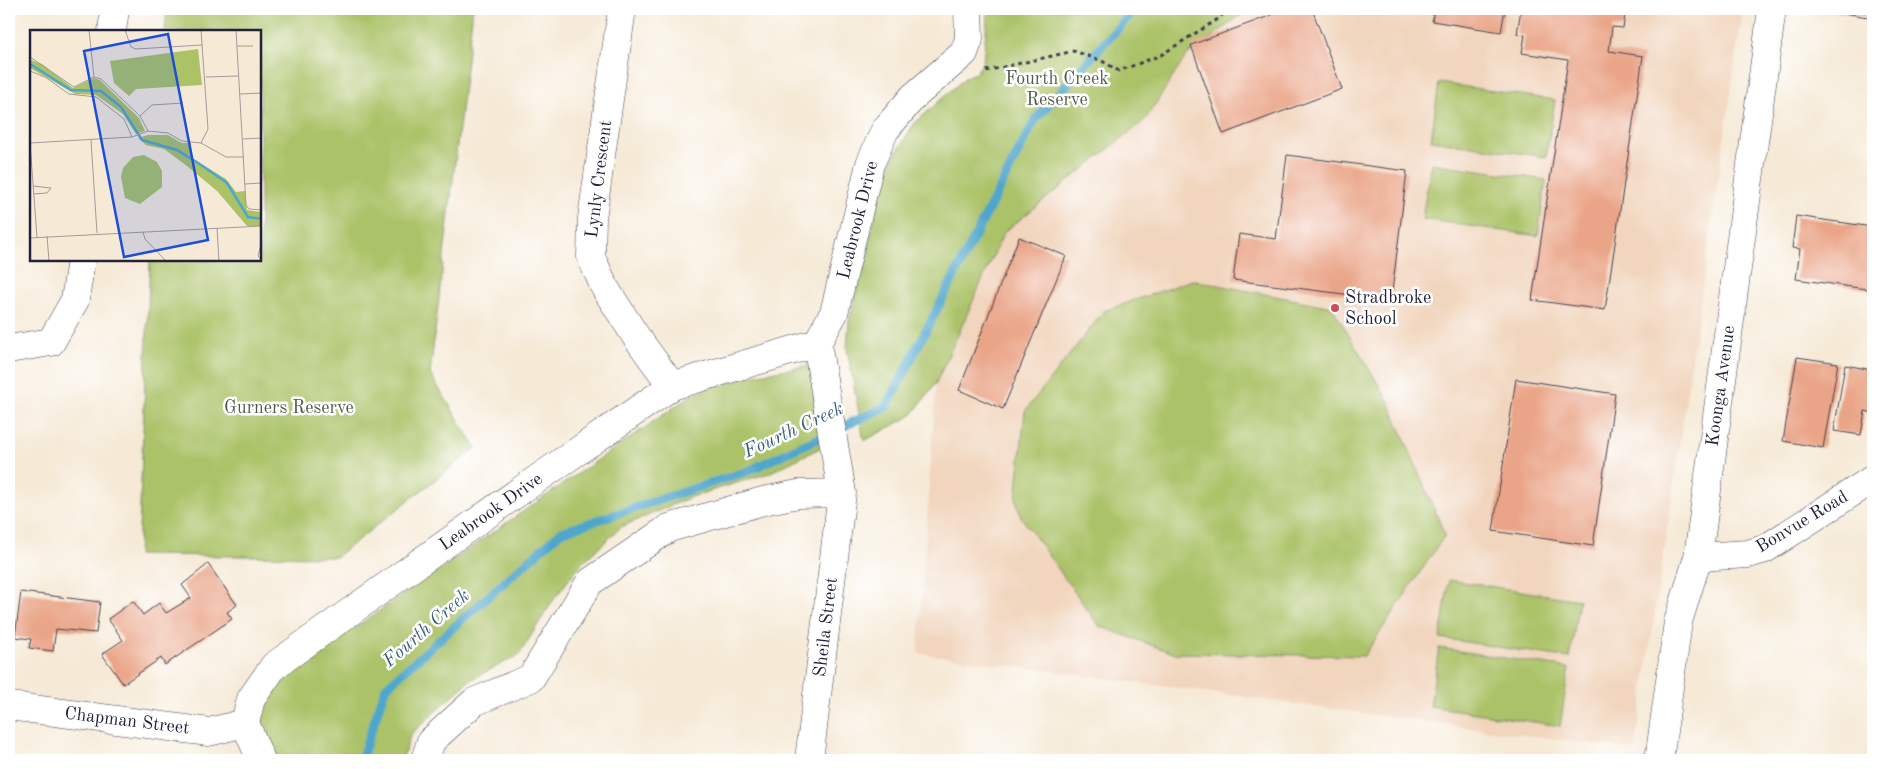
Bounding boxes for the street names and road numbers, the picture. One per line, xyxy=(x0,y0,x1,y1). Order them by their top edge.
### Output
street label: Lynly Crescent xyxy=(583,119,615,239)
street label: Leabrook Drive xyxy=(835,159,881,281)
street label: Koonga Avenue xyxy=(1704,324,1738,448)
street label: Leabrook Drive xyxy=(436,470,546,554)
street label: Bonvue Road xyxy=(1753,488,1851,556)
street label: Sheila Street xyxy=(811,576,841,678)
street label: Chapman Street xyxy=(64,704,190,738)

